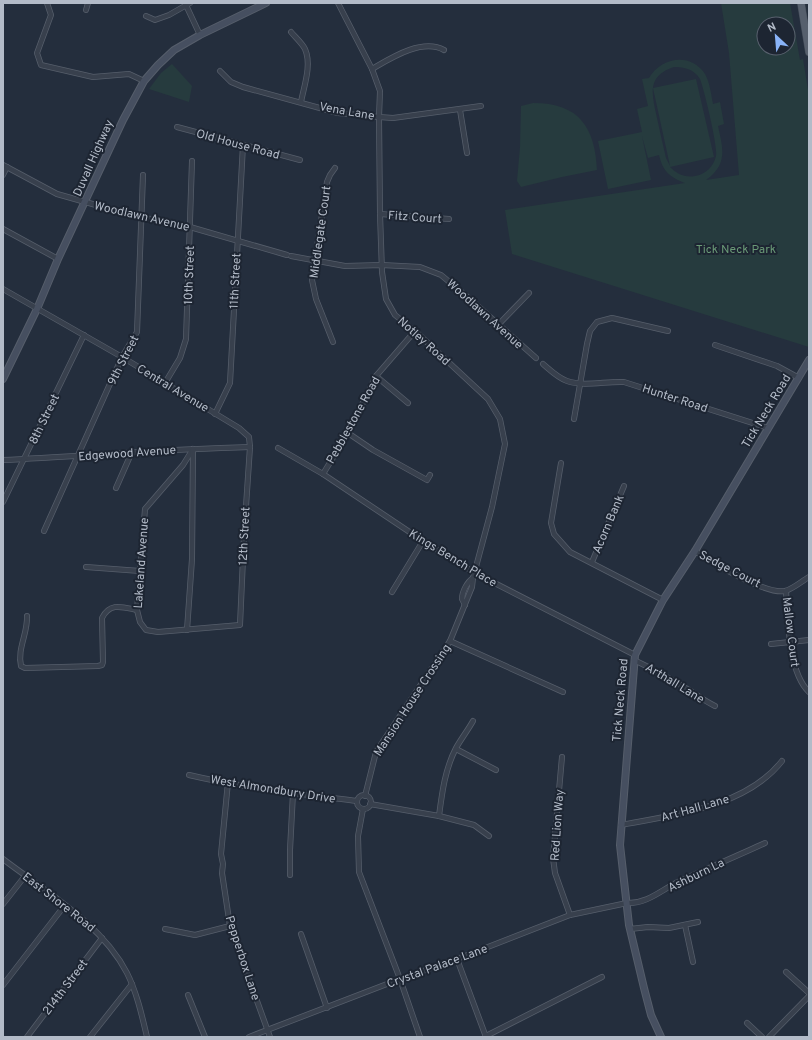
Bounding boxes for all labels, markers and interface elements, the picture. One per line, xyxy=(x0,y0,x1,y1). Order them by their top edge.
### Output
north arrow xyxy=(756,16,796,56)
text: N xyxy=(765,20,779,36)
street label: Vena Lane xyxy=(318,99,376,125)
street label: Duvall Highway xyxy=(70,118,118,199)
street label: Old House Road xyxy=(194,126,281,164)
street label: Middlegate Court xyxy=(307,185,335,280)
street label: Woodlawn Avenue xyxy=(92,198,191,236)
street label: Fitz Court xyxy=(388,208,442,228)
park label: Tick Neck Park xyxy=(696,242,776,258)
street label: 10th Street xyxy=(181,245,199,305)
street label: 11th Street xyxy=(227,253,245,309)
street label: Woodlawn Avenue xyxy=(443,276,526,353)
street label: Notley Road xyxy=(394,314,453,370)
street label: 9th Street xyxy=(104,333,143,388)
street label: Central Avenue xyxy=(133,361,211,417)
street label: Tick Neck Road xyxy=(739,372,795,451)
street label: Pebblestone Road xyxy=(323,374,385,467)
street label: Hunter Road xyxy=(640,381,710,417)
street label: 8th Street xyxy=(26,392,64,447)
street label: Edgewood Avenue xyxy=(78,443,177,465)
street label: Acorn Bank xyxy=(589,492,629,556)
street label: 12th Street xyxy=(235,506,255,566)
street label: Lakeland Avenue xyxy=(131,517,153,609)
street label: Kings Bench Place xyxy=(406,526,499,591)
street label: Sedge Court xyxy=(696,548,763,592)
street label: Mallow Court xyxy=(778,596,802,668)
street label: Mansion House Crossing xyxy=(371,641,455,760)
street label: Tick Neck Road xyxy=(609,658,633,742)
street label: Arthall Lane xyxy=(642,660,707,708)
street label: West Almondbury Drive xyxy=(209,772,337,808)
street label: Red Lion Way xyxy=(548,789,568,862)
street label: Art Hall Lane xyxy=(659,792,731,826)
street label: Ashburn La xyxy=(665,855,727,897)
street label: East Shore Road xyxy=(19,869,98,936)
street label: Pepperbox Lane xyxy=(221,914,263,1003)
street label: Crystal Palace Lane xyxy=(385,941,490,993)
street label: 214th Street xyxy=(40,956,92,1019)

